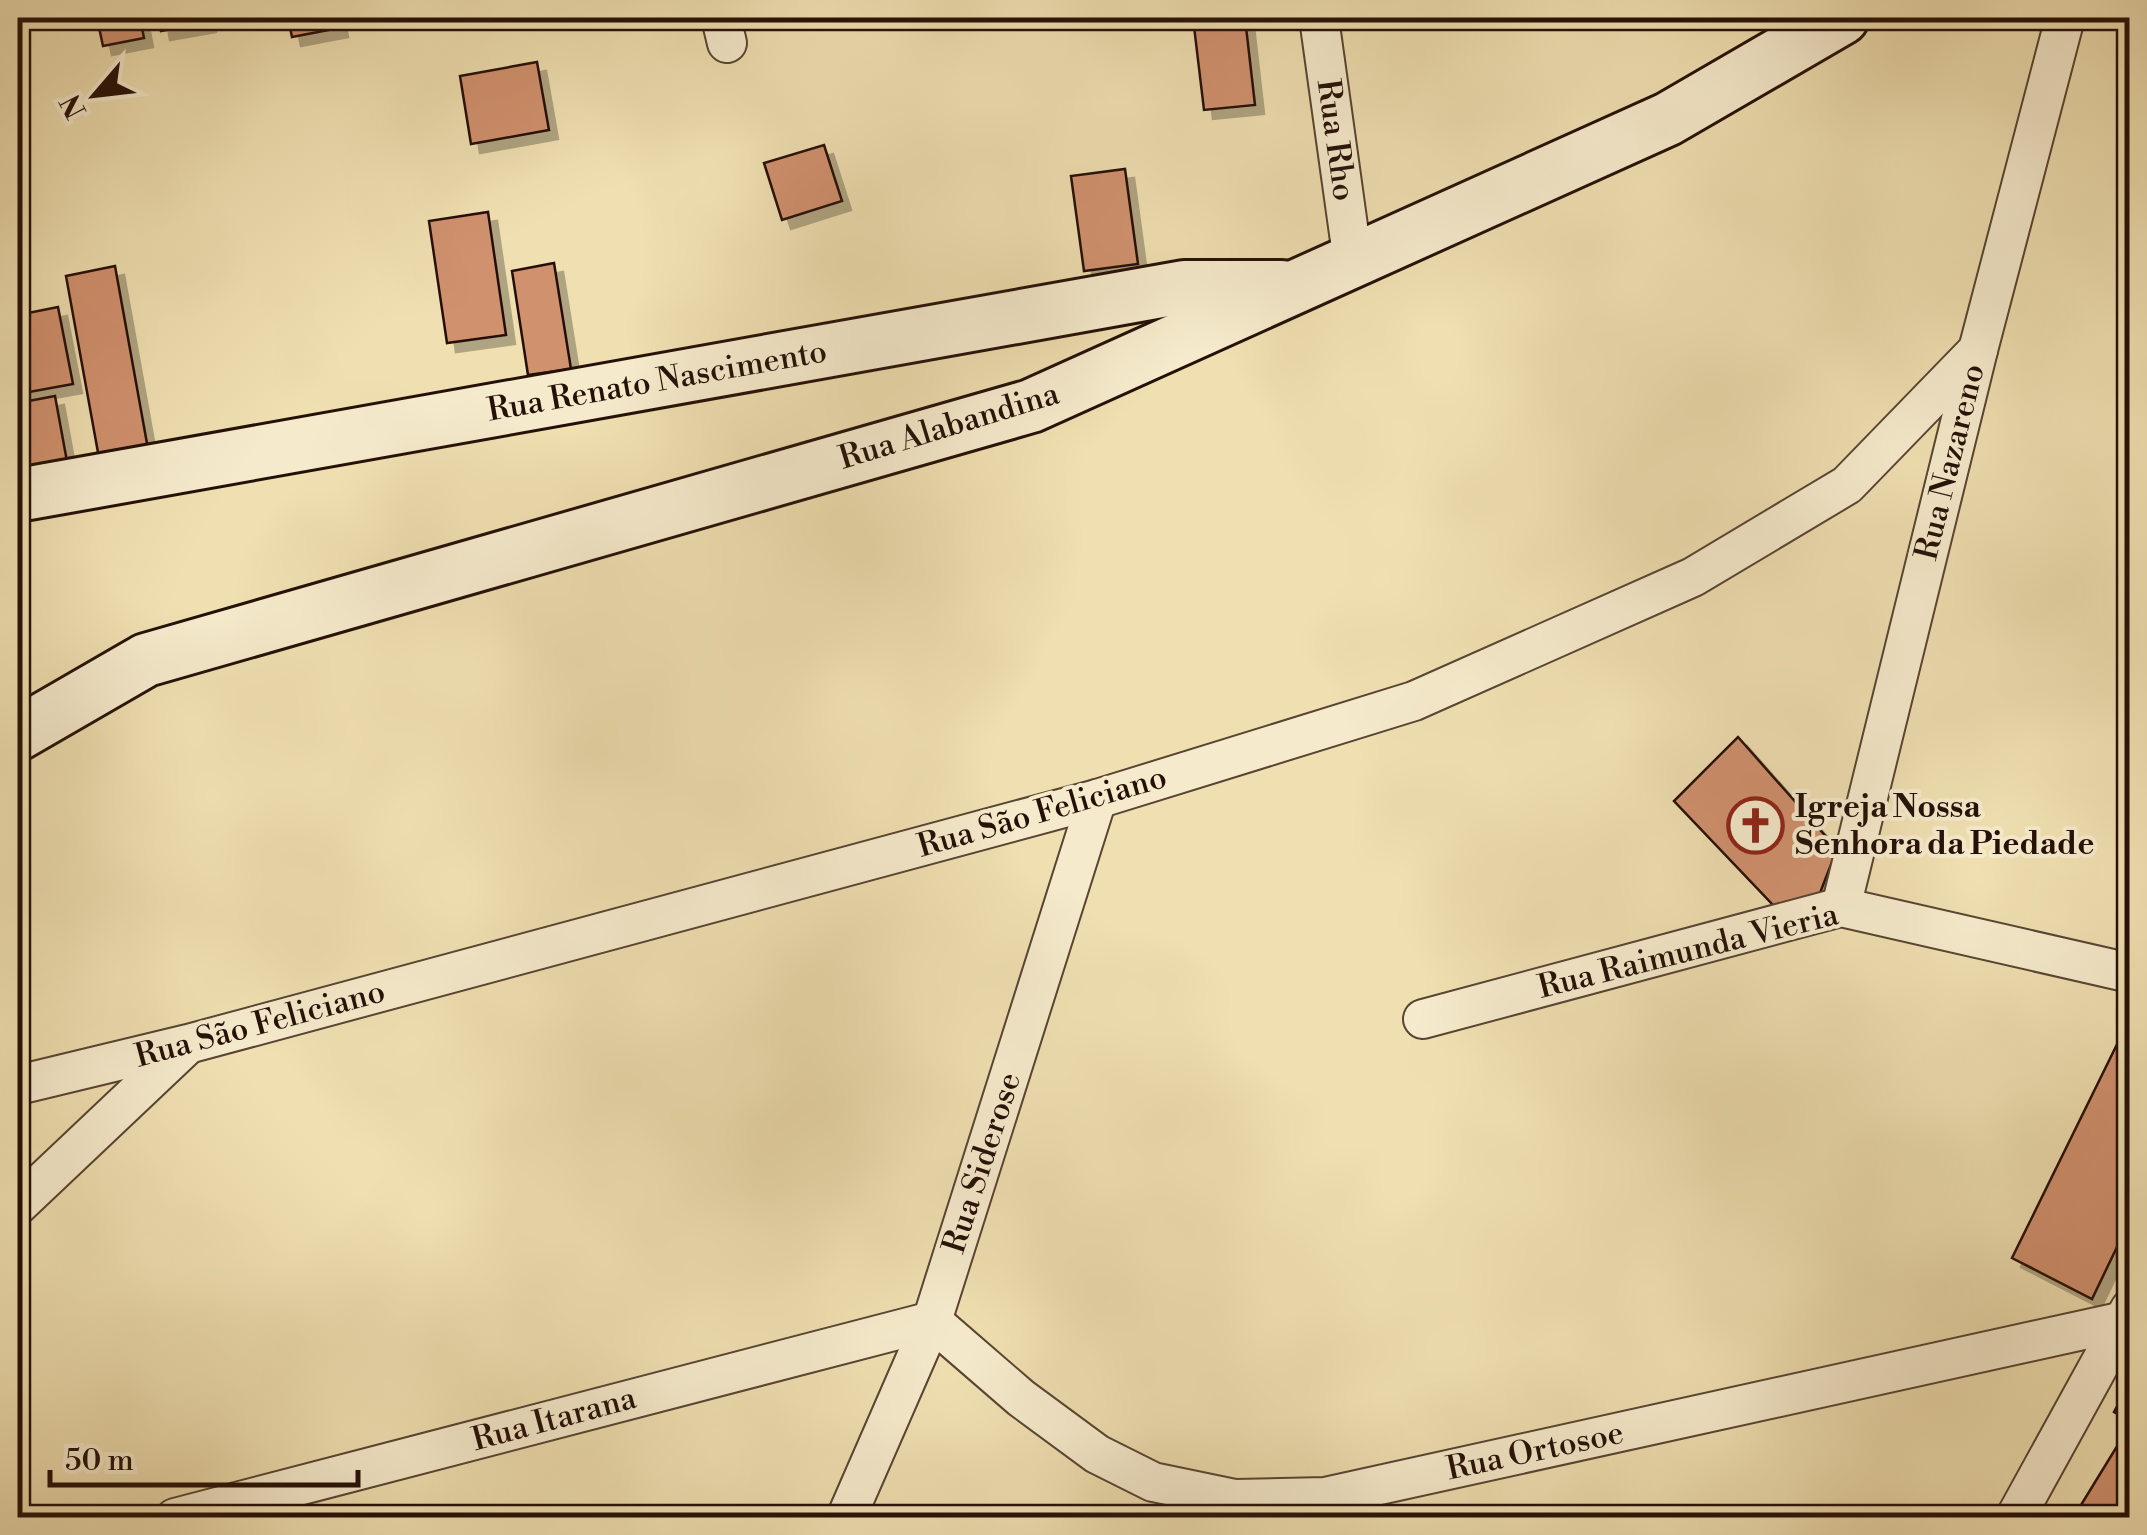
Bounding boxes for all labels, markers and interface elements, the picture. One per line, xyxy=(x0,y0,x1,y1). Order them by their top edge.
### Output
north arrow xyxy=(45,45,145,145)
street label: Rua Rho xyxy=(1308,77,1364,203)
text: N xyxy=(54,88,95,124)
street label: Rua Renato Nascimento xyxy=(484,331,830,431)
street label: Rua Nazareno xyxy=(1906,360,1994,564)
street label: Rua Alabandina xyxy=(834,373,1065,478)
street label: Rua São Feliciano xyxy=(913,757,1171,867)
place label: Igreja Nossa Senhora da Piedade xyxy=(1795,787,2094,864)
church icon: Igreja Nossa Senhora da Piedade xyxy=(1726,795,1786,855)
street label: Rua Raimunda Vieria xyxy=(1534,894,1843,1008)
street label: Rua São Feliciano xyxy=(131,971,389,1077)
street label: Rua Siderose xyxy=(934,1067,1030,1259)
street label: Rua Itarana xyxy=(467,1378,641,1460)
street label: Rua Ortosoe xyxy=(1443,1413,1627,1489)
scale bar xyxy=(50,1425,358,1487)
text: 50 m xyxy=(65,1442,134,1480)

